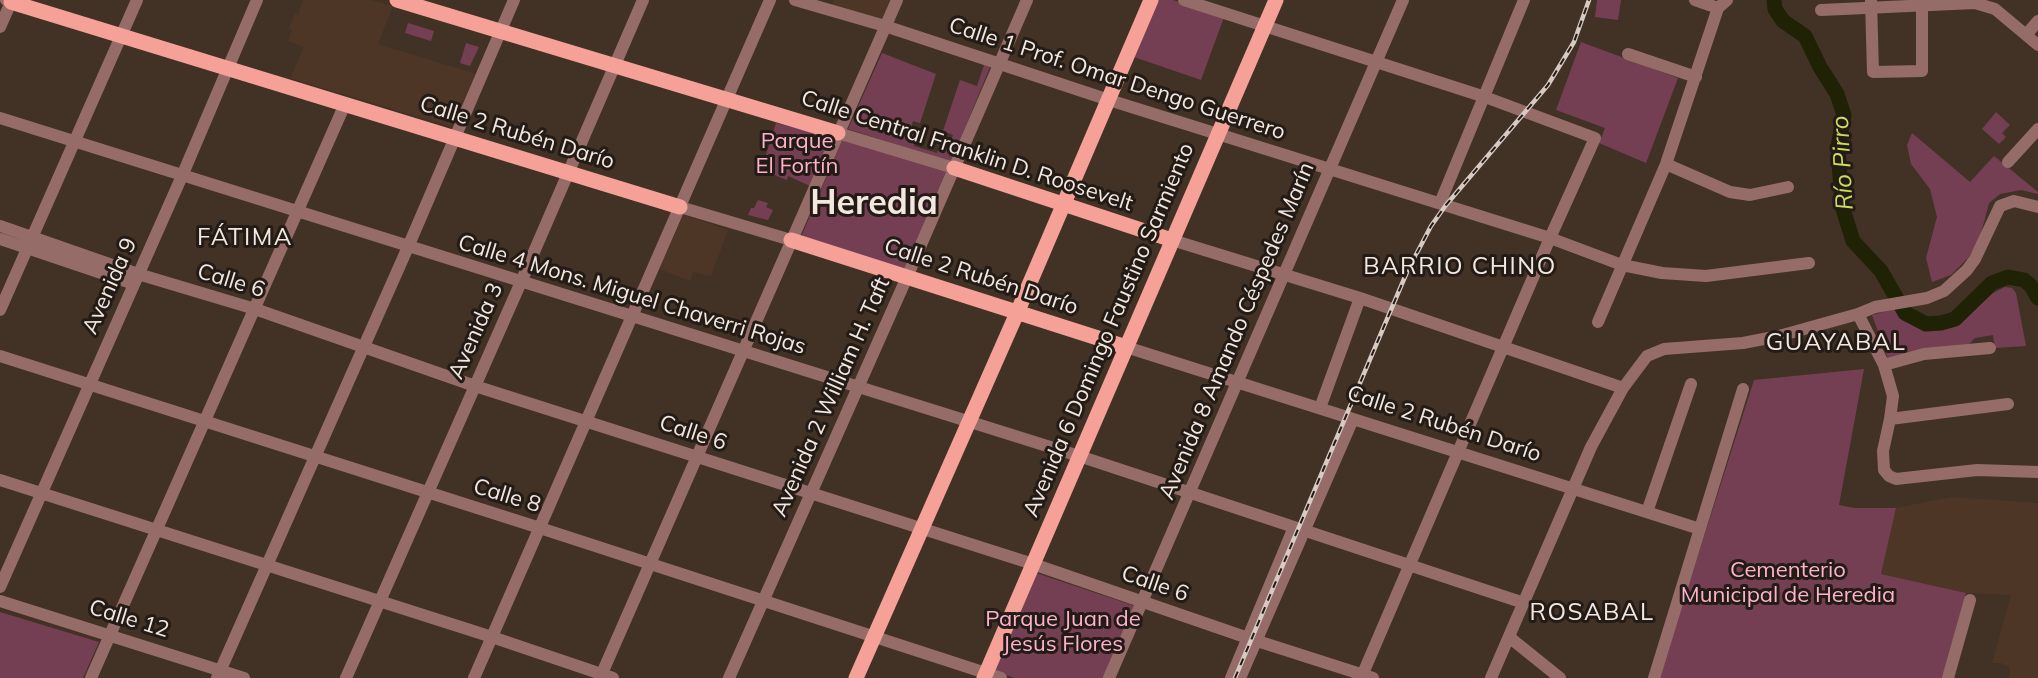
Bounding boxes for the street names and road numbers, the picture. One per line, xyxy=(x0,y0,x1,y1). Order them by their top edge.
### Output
street label: Calle 1 Prof. Omar Dengo Guerrero xyxy=(945,12,1289,146)
street label: Calle Central Franklin D. Roosevelt xyxy=(798,85,1136,217)
street label: Calle 2 Rubén Darío xyxy=(416,91,618,175)
street label: Avenida 6 Domingo Faustino Sarmiento xyxy=(1018,139,1200,521)
street label: Avenida 8 Amando Céspedes Marín xyxy=(1154,158,1320,504)
street label: Calle 4 Mons. Miguel Chaverri Rojas xyxy=(455,229,809,361)
street label: Calle 2 Rubén Darío xyxy=(881,233,1081,321)
street label: Avenida 9 xyxy=(77,234,143,338)
street label: Calle 6 xyxy=(194,258,268,304)
street label: Avenida 2 William H. Taft xyxy=(766,273,896,521)
street label: Avenida 3 xyxy=(443,279,509,383)
street label: Calle 2 Rubén Darío xyxy=(1344,380,1544,468)
street label: Calle 6 xyxy=(656,410,730,456)
street label: Calle 8 xyxy=(470,473,544,519)
street label: Calle 6 xyxy=(1118,560,1192,608)
street label: Calle 12 xyxy=(86,594,172,644)

